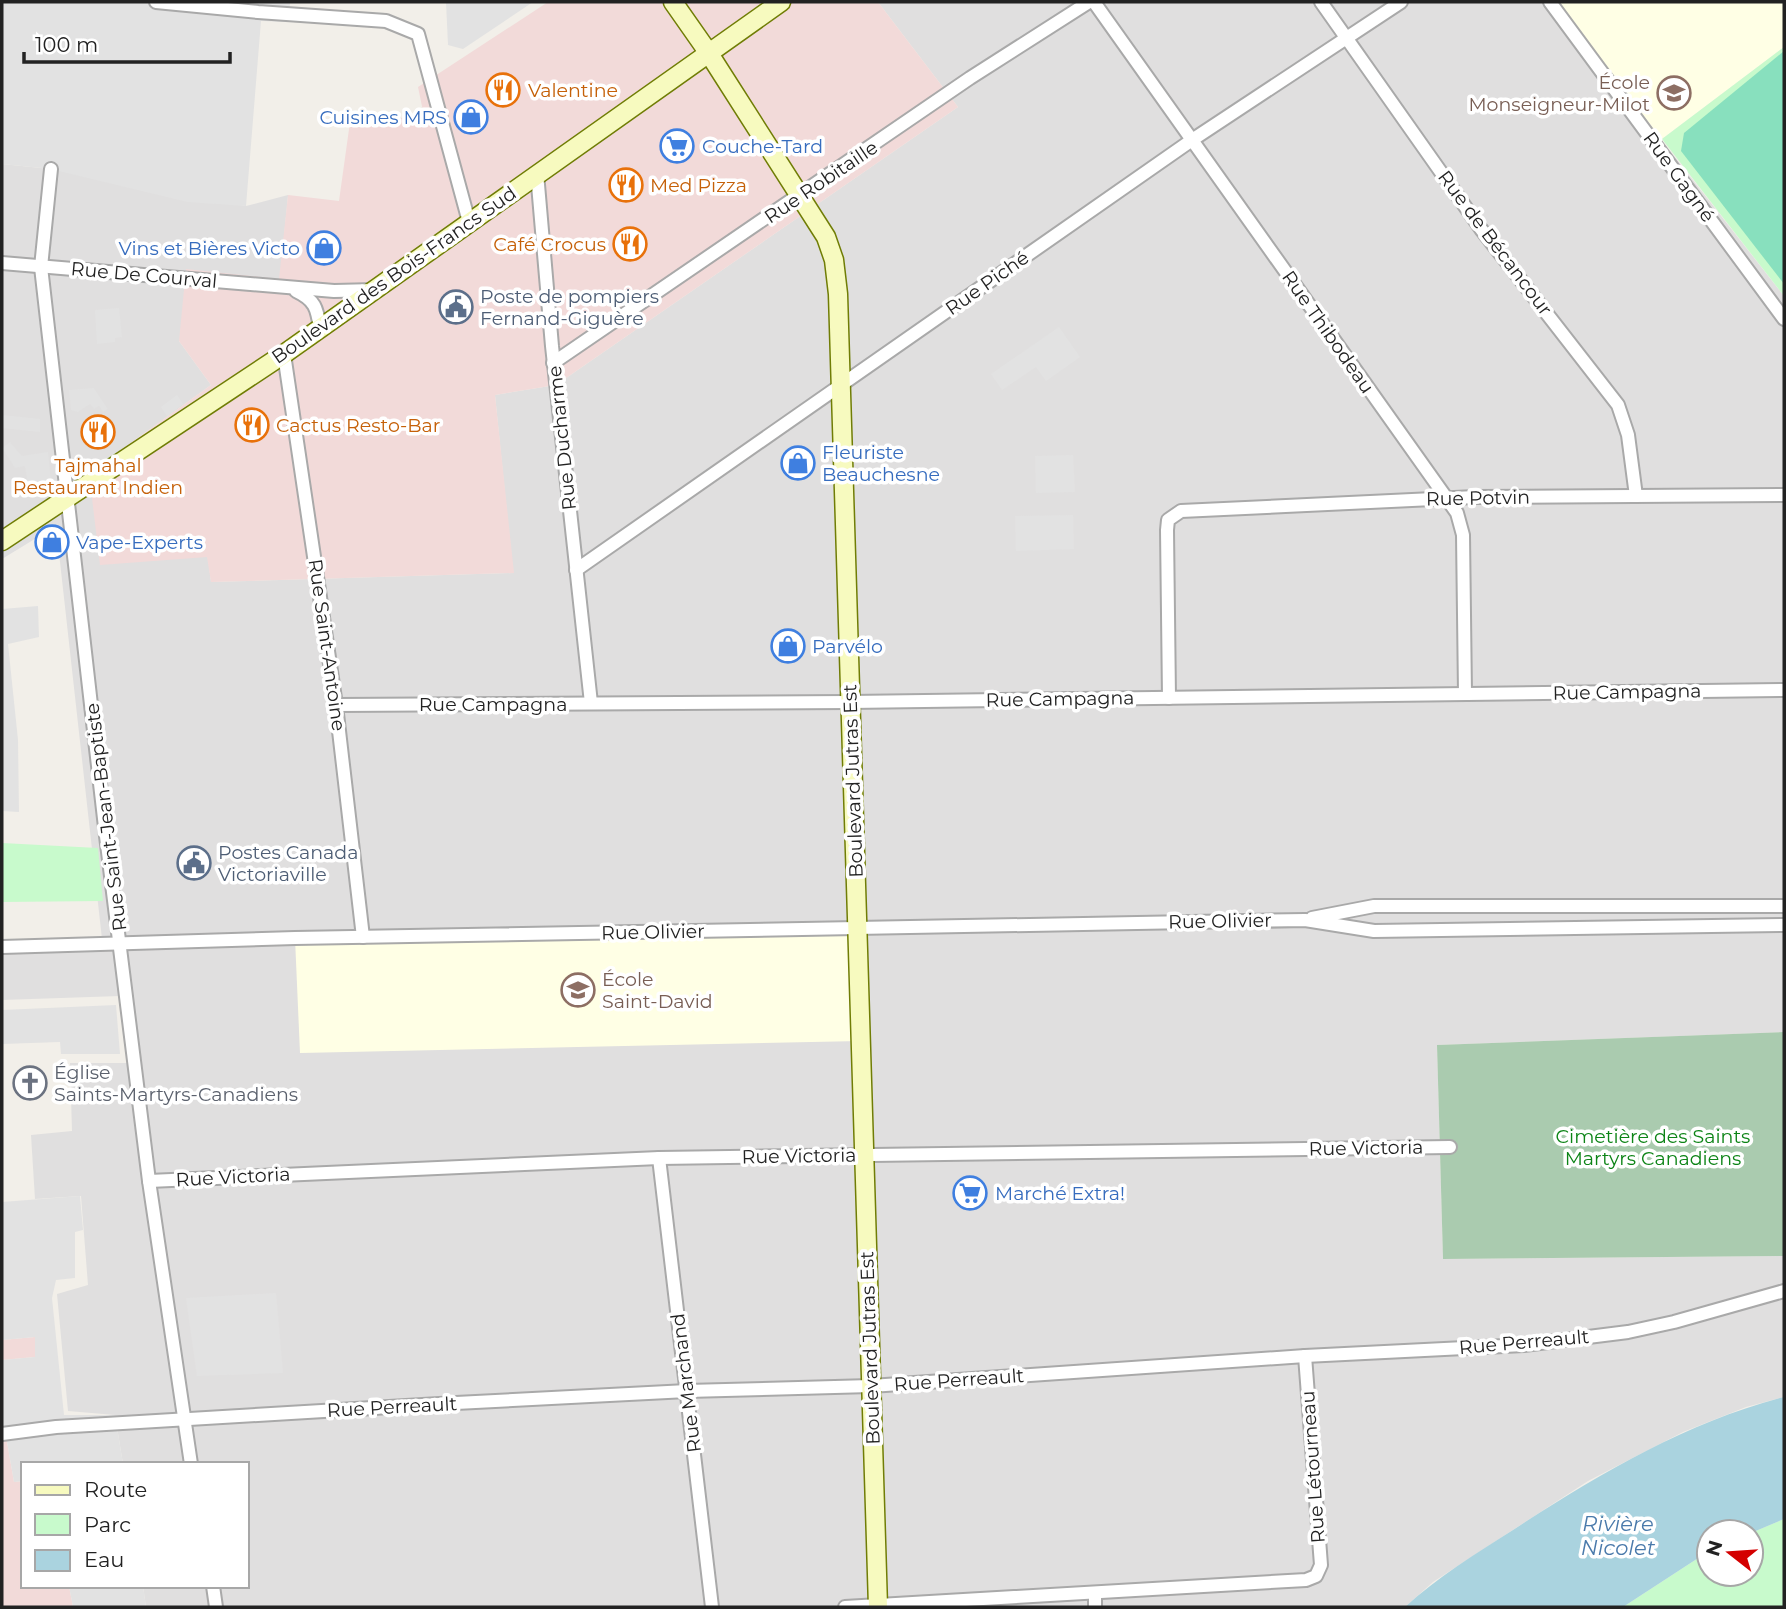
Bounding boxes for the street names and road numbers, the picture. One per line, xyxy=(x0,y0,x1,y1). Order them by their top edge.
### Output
street label: Rue Gagné xyxy=(1638,127,1720,227)
street label: Rue Robitaille xyxy=(760,136,882,228)
street label: Rue de Bécancour xyxy=(1433,166,1557,320)
street label: Boulevard des Bois-Francs Sud xyxy=(267,181,521,369)
street label: Rue Piché xyxy=(941,246,1033,320)
street label: Rue De Courval xyxy=(70,257,218,293)
street label: Rue Thibodeau xyxy=(1277,266,1379,398)
street label: Rue Ducharme xyxy=(543,365,581,511)
street label: Rue Potvin xyxy=(1426,486,1530,510)
street label: Rue Saint-Antoine xyxy=(304,558,350,732)
street label: Rue Campagna xyxy=(1552,679,1702,705)
street label: Boulevard Jutras Est xyxy=(838,684,868,878)
street label: Rue Campagna xyxy=(985,686,1135,712)
street label: Rue Campagna xyxy=(419,693,567,716)
street label: Rue Saint-Jean-Baptiste xyxy=(81,702,131,932)
street label: Rue Olivier xyxy=(1168,909,1272,933)
street label: Rue Olivier xyxy=(601,920,705,944)
street label: Rue Victoria xyxy=(1308,1135,1424,1161)
street label: Rue Victoria xyxy=(741,1143,857,1169)
street label: Rue Victoria xyxy=(175,1163,291,1191)
street label: Boulevard Jutras Est xyxy=(855,1251,885,1445)
street label: Rue Marchand xyxy=(666,1312,706,1454)
street label: Rue Perreault xyxy=(1458,1325,1590,1359)
street label: Rue Perreault xyxy=(893,1364,1025,1396)
street label: Rue Létourneau xyxy=(1296,1390,1330,1544)
street label: Rue Perreault xyxy=(326,1392,458,1422)

